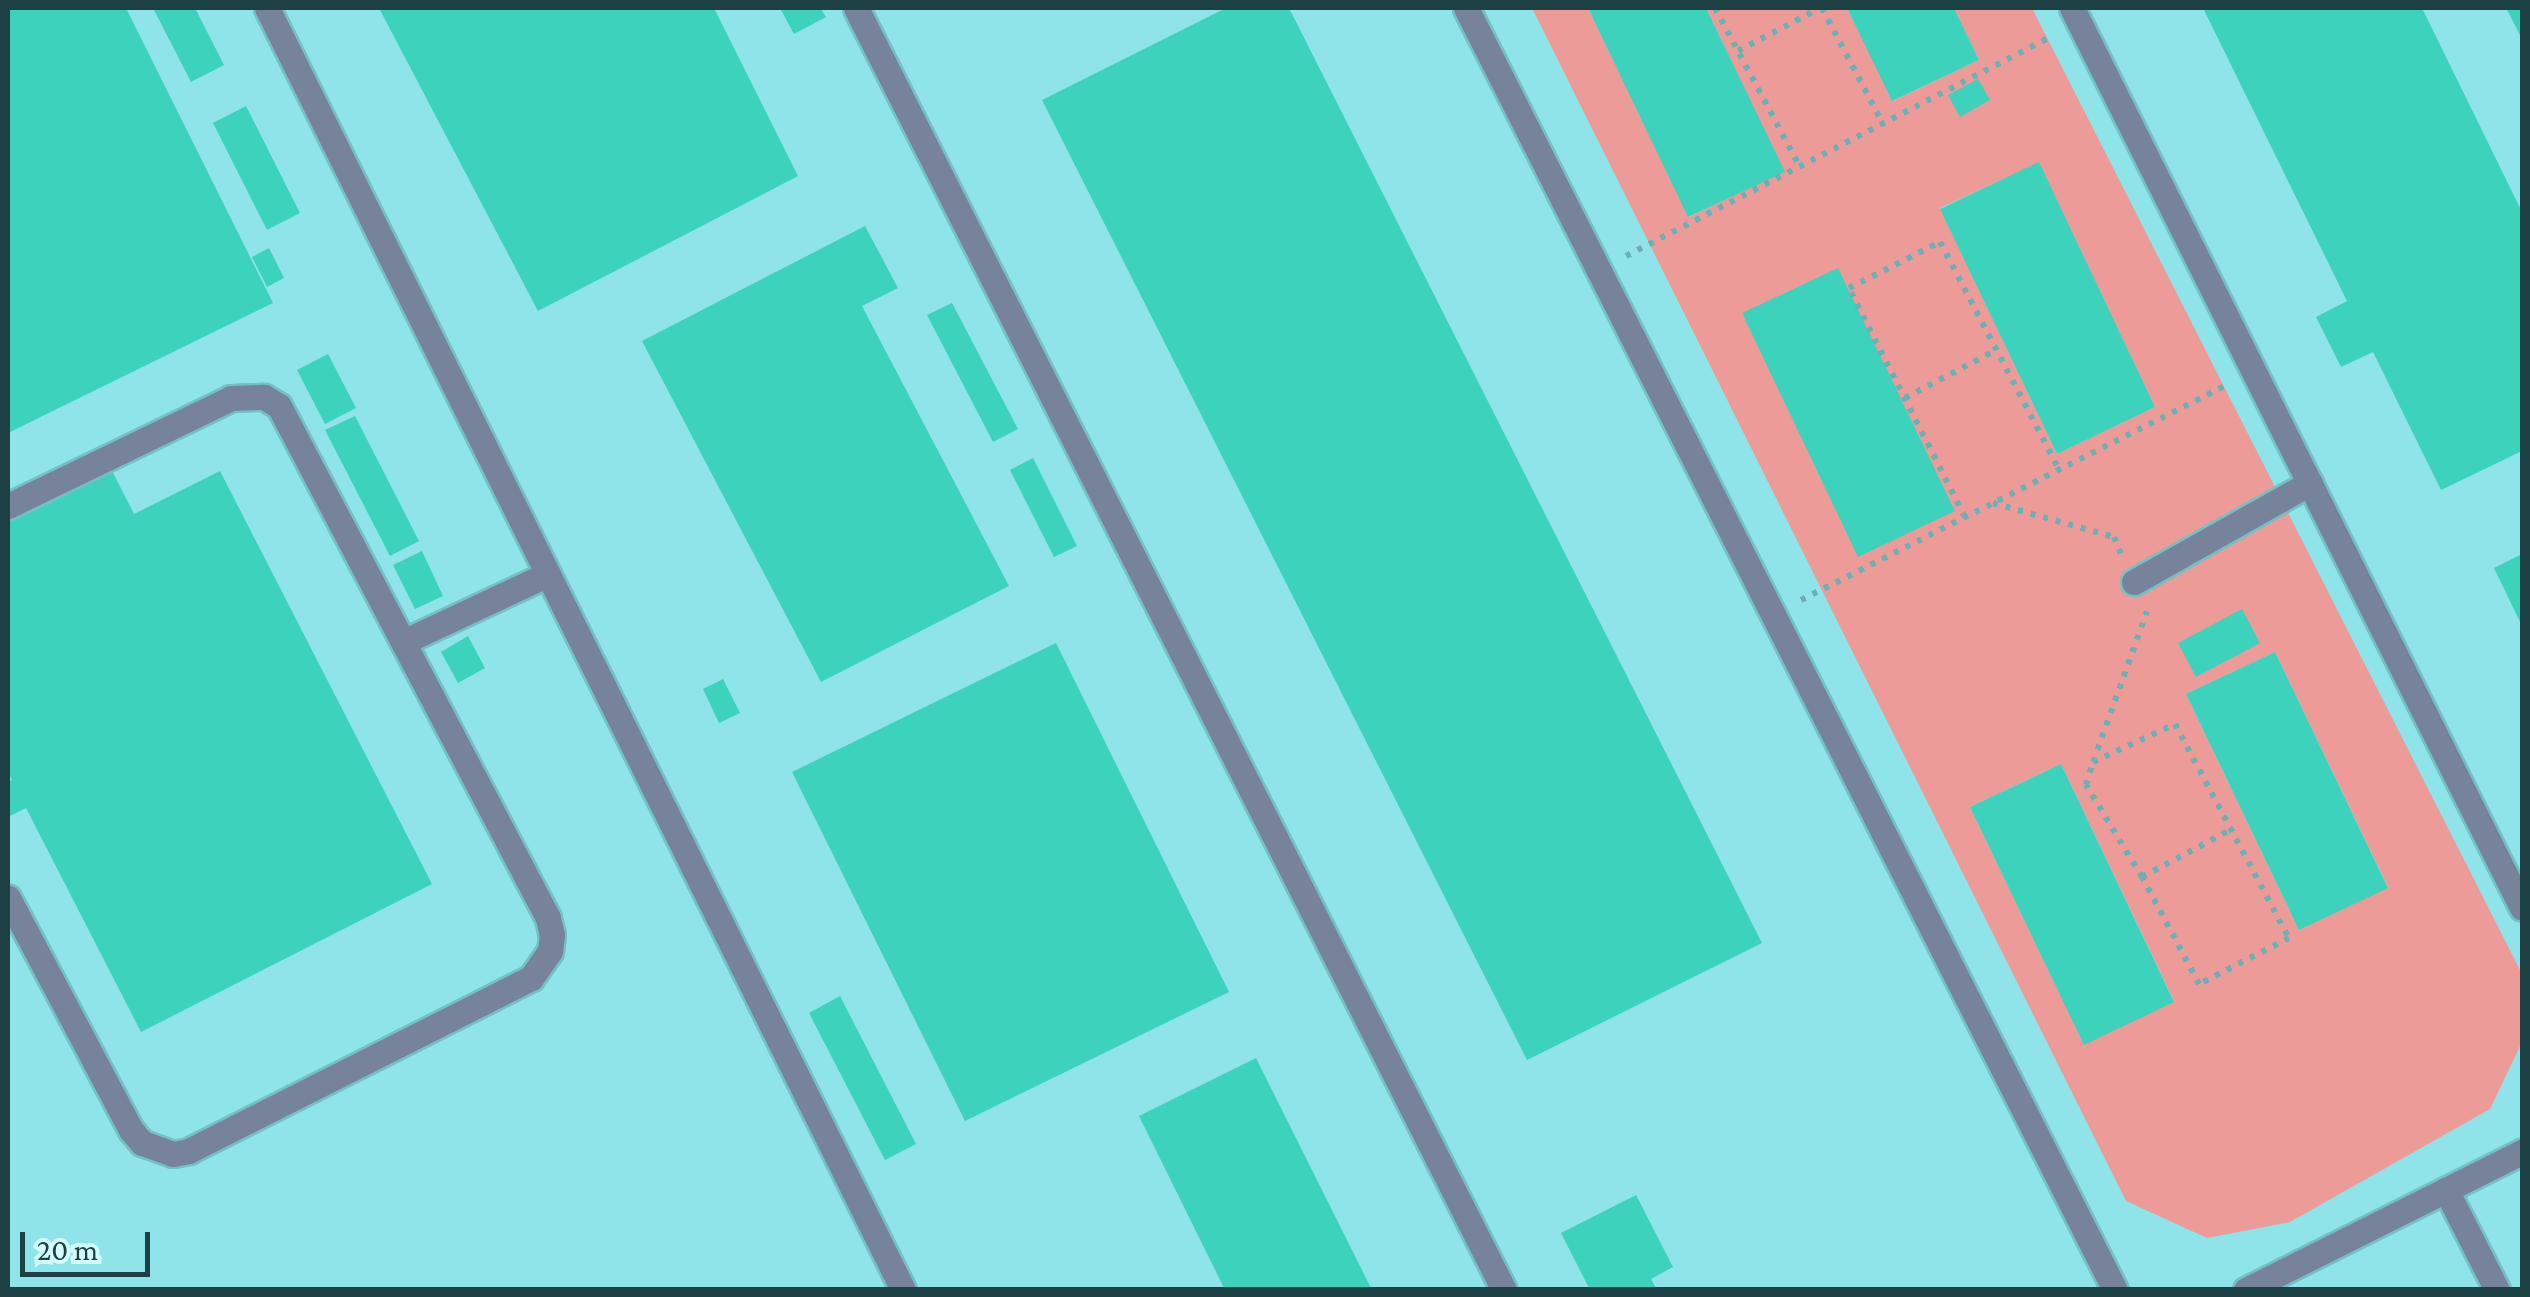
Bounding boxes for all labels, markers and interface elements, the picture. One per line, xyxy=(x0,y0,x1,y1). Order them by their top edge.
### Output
scale bar xyxy=(25,1212,155,1274)
text: 20 m xyxy=(37,1233,98,1266)

